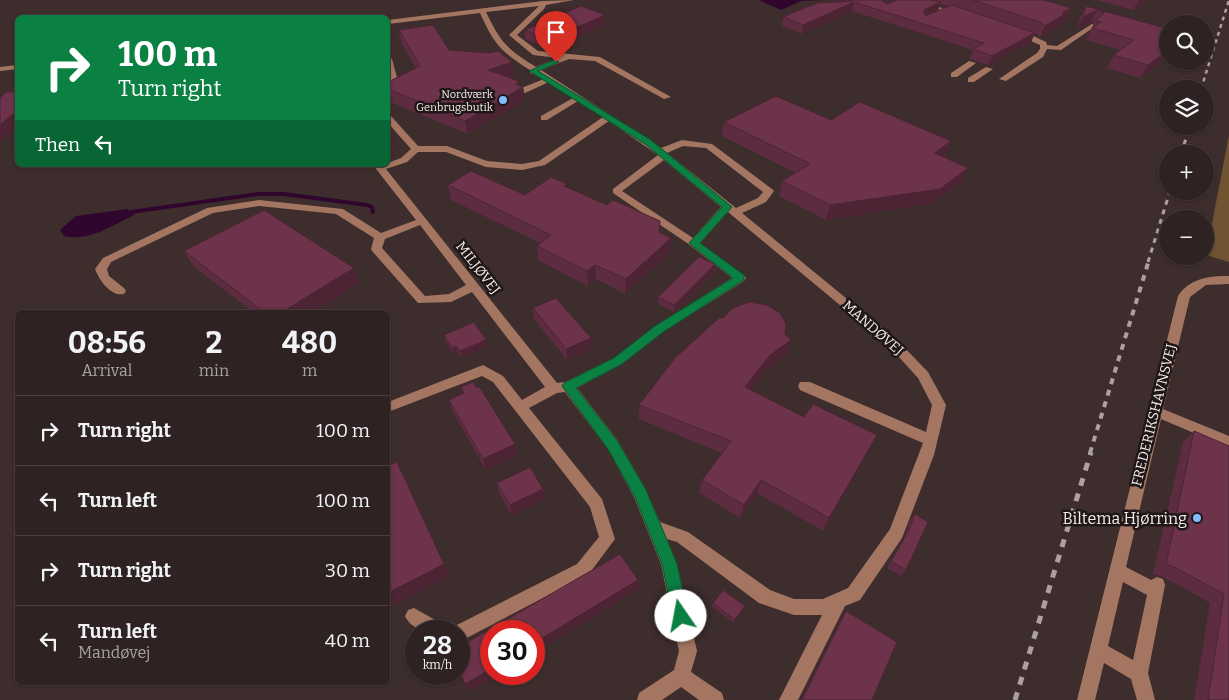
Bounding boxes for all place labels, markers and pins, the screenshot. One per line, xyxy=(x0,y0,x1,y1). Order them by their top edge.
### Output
pin xyxy=(535,11,577,62)
place label: Nordværk Genbrugsbutik xyxy=(416,88,494,114)
marker: Nordværk Genbrugsbutik xyxy=(497,94,509,106)
place label: Biltema Hjørring xyxy=(1062,509,1187,528)
marker: Biltema Hjørring xyxy=(1191,512,1203,524)

